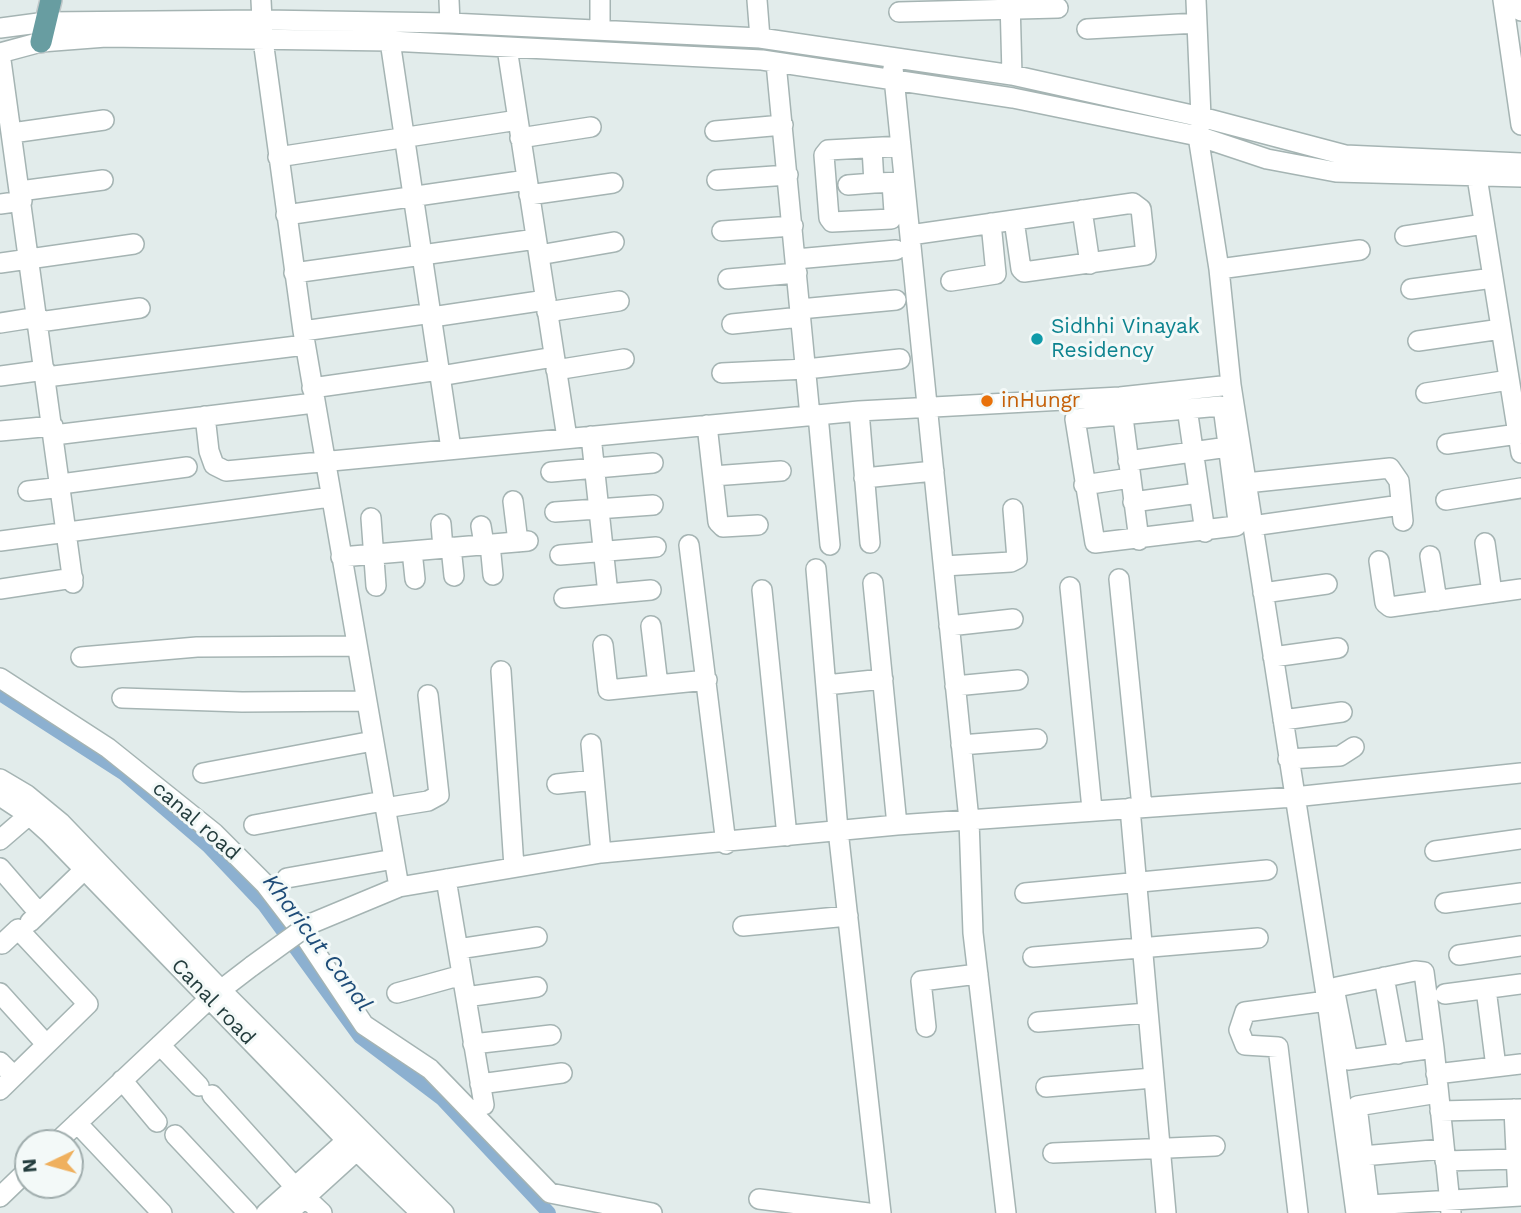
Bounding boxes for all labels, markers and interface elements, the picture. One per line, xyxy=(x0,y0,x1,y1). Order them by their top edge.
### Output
place label: Sidhhi Vinayak Residency xyxy=(1051,314,1200,364)
marker: Sidhhi Vinayak Residency xyxy=(1029,331,1045,347)
place label: inHungr xyxy=(1001,388,1080,414)
marker: inHungr xyxy=(979,393,995,409)
street label: canal road xyxy=(147,776,245,866)
water label: Kharicut Canal xyxy=(256,869,378,1017)
street label: Canal road xyxy=(166,953,260,1051)
north arrow xyxy=(14,1129,84,1199)
text: N xyxy=(18,1158,42,1174)

